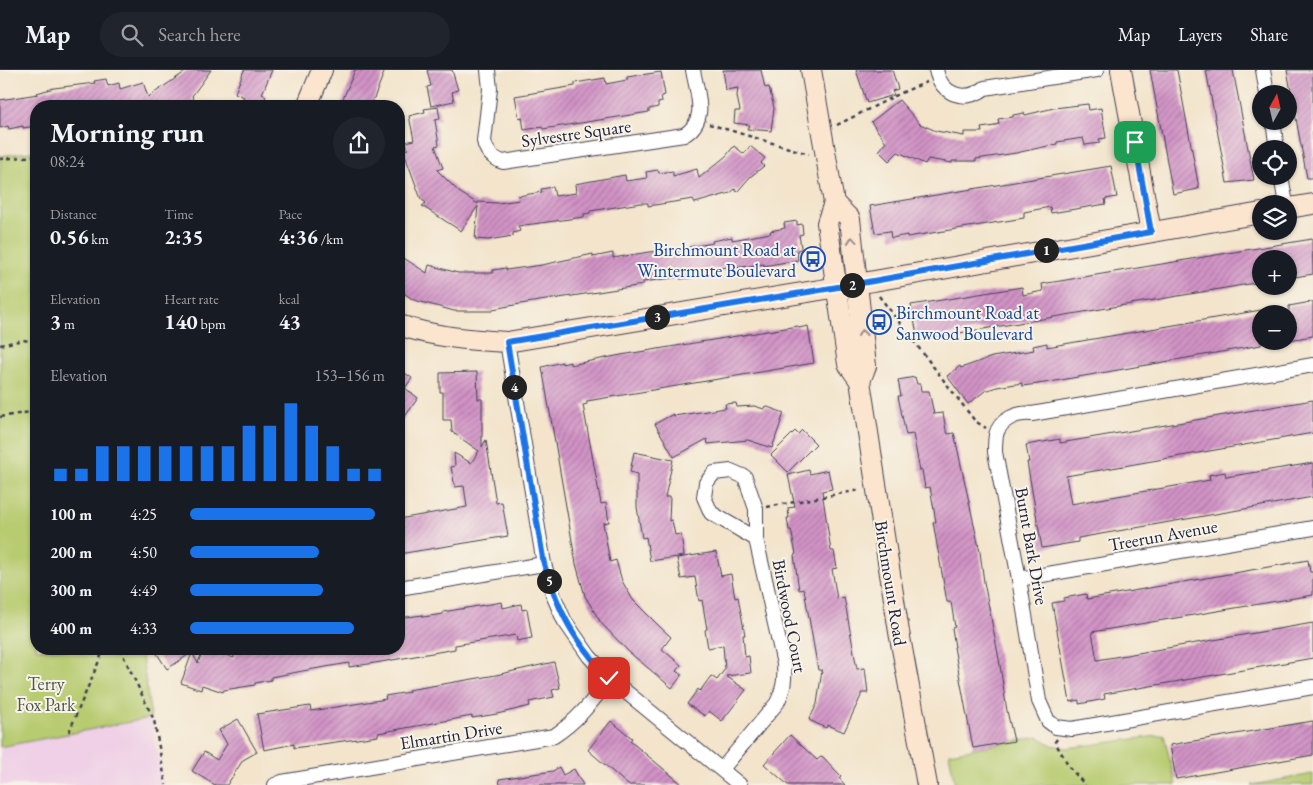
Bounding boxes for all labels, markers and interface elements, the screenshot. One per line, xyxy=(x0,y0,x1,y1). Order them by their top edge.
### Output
search box xyxy=(100,12,450,57)
text: Map xyxy=(25,19,70,50)
icon: search xyxy=(118,21,146,49)
text: Search here xyxy=(158,22,241,47)
text: Map xyxy=(1118,23,1150,46)
text: Layers xyxy=(1178,23,1222,46)
text: Share xyxy=(1250,23,1288,46)
north arrow xyxy=(1252,85,1298,130)
map controls xyxy=(1252,85,1297,350)
text: Morning run xyxy=(50,114,204,150)
street label: Sylvestre Square xyxy=(520,114,632,152)
button: share xyxy=(333,117,385,169)
pin xyxy=(1114,121,1156,163)
icon: arrive xyxy=(1121,128,1149,156)
button: locate xyxy=(1252,140,1297,185)
text: 08:24 xyxy=(50,151,85,172)
button: layers xyxy=(1252,195,1297,240)
text: Distance xyxy=(50,205,97,223)
text: Time xyxy=(164,205,194,223)
text: Pace xyxy=(279,205,302,223)
text: 0.56 xyxy=(50,223,89,250)
text: 2:35 xyxy=(164,223,204,250)
text: 4:36 xyxy=(279,223,318,250)
text: km xyxy=(89,230,109,248)
text: /km xyxy=(318,230,344,248)
one-way arrow xyxy=(847,236,858,244)
place label: Birchmount Road at Wintermute Boulevard xyxy=(637,238,797,282)
pin: 1 xyxy=(1034,238,1058,262)
text: 1 xyxy=(1043,241,1050,259)
bus stop icon: Birchmount Road at Wintermute Boulevard xyxy=(800,246,826,272)
button: + xyxy=(1252,250,1297,295)
pin: 2 xyxy=(840,272,864,298)
text: 2 xyxy=(849,276,856,294)
text: Elevation xyxy=(50,290,100,308)
text: Heart rate xyxy=(164,290,219,308)
text: kcal xyxy=(279,290,300,308)
place label: Birchmount Road at Sanwood Boulevard xyxy=(896,301,1039,345)
pin: 3 xyxy=(644,304,670,330)
button: − xyxy=(1252,305,1297,350)
text: 3 xyxy=(50,308,61,335)
text: 140 xyxy=(164,308,198,335)
text: 43 xyxy=(279,308,301,335)
text: 3 xyxy=(654,308,661,326)
bus stop icon: Birchmount Road at Sanwood Boulevard xyxy=(866,309,892,335)
text: m xyxy=(61,315,75,333)
text: bpm xyxy=(198,315,226,333)
one-way arrow xyxy=(857,329,868,337)
text: Elevation xyxy=(50,365,108,386)
text: 153–156 m xyxy=(314,365,385,386)
pin: 4 xyxy=(502,374,526,400)
text: 4 xyxy=(511,378,518,396)
street label: Burnt Bark Drive xyxy=(1010,485,1054,607)
text: 100 m xyxy=(50,504,92,525)
text: 4:25 xyxy=(130,504,157,525)
street label: Treerun Avenue xyxy=(1107,514,1219,556)
street label: Birchmount Road xyxy=(870,519,912,648)
text: 200 m xyxy=(50,542,92,563)
text: 4:50 xyxy=(130,542,157,563)
street label: Birdwood Court xyxy=(768,557,812,675)
pin: 5 xyxy=(536,568,562,594)
text: 5 xyxy=(546,572,553,590)
text: 300 m xyxy=(50,580,92,601)
text: 4:49 xyxy=(130,580,157,601)
text: 400 m xyxy=(50,618,92,639)
text: 4:33 xyxy=(130,618,157,639)
pin xyxy=(588,657,630,699)
icon: check xyxy=(595,664,623,692)
park label: Terry Fox Park xyxy=(17,672,76,716)
street label: Elmartin Drive xyxy=(398,716,504,754)

